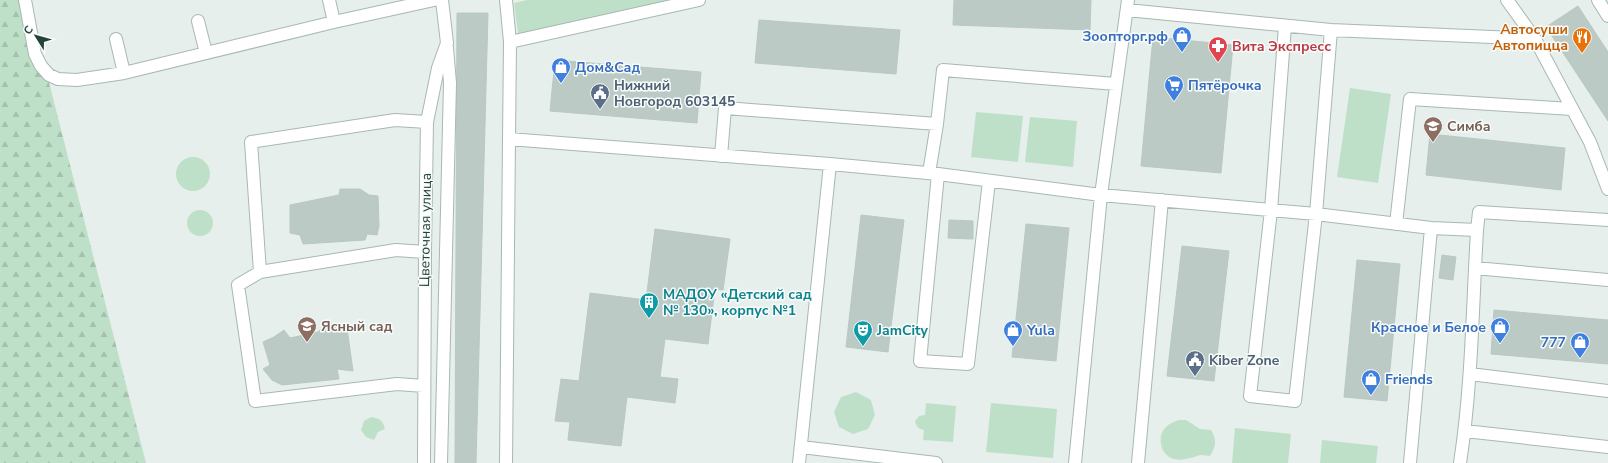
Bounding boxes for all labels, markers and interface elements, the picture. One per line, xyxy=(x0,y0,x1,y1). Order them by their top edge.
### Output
north arrow xyxy=(16,16,56,56)
place label: Автосуши Автопицца xyxy=(1492,20,1568,55)
text: С xyxy=(20,22,37,38)
shop icon: Зоопторг.рф xyxy=(1171,25,1193,53)
restaurant icon: Автосуши Автопицца xyxy=(1571,26,1593,54)
place label: Зоопторг.рф xyxy=(1082,27,1168,46)
pharmacy icon: Вита Экспресс xyxy=(1207,35,1229,63)
place label: Вита Экспресс xyxy=(1232,37,1331,56)
shop icon: Дом&Сад xyxy=(550,56,572,84)
place label: Дом&Сад xyxy=(575,58,640,77)
supermarket icon: Пятёрочка xyxy=(1163,74,1185,102)
place label: Нижний Новгород 603145 xyxy=(614,76,735,111)
place label: Пятёрочка xyxy=(1188,76,1262,95)
public building icon: Нижний Новгород 603145 xyxy=(589,82,611,110)
school or university icon: Симба xyxy=(1422,115,1444,143)
place label: Симба xyxy=(1447,117,1491,136)
street label: Цветочная улица xyxy=(415,173,436,287)
place label: МАДОУ «Детский сад № 130», корпус №1 xyxy=(663,285,812,320)
building icon: МАДОУ «Детский сад № 130», корпус №1 xyxy=(638,291,660,319)
school or university icon: Ясный сад xyxy=(296,315,318,343)
shop icon: Красное и Белое xyxy=(1489,316,1511,344)
place label: Ясный сад xyxy=(321,317,393,336)
place label: Красное и Белое xyxy=(1371,318,1486,337)
theatre icon: JamCity xyxy=(852,319,874,347)
shop icon: Yula xyxy=(1002,319,1024,347)
place label: JamCity xyxy=(876,321,928,340)
place label: Yula xyxy=(1026,321,1055,340)
shop icon: 777 xyxy=(1569,331,1591,359)
place label: 777 xyxy=(1541,333,1566,352)
public building icon: Kiber Zone xyxy=(1184,349,1206,377)
place label: Kiber Zone xyxy=(1209,351,1280,370)
shop icon: Friends xyxy=(1360,368,1382,396)
place label: Friends xyxy=(1385,370,1433,389)

